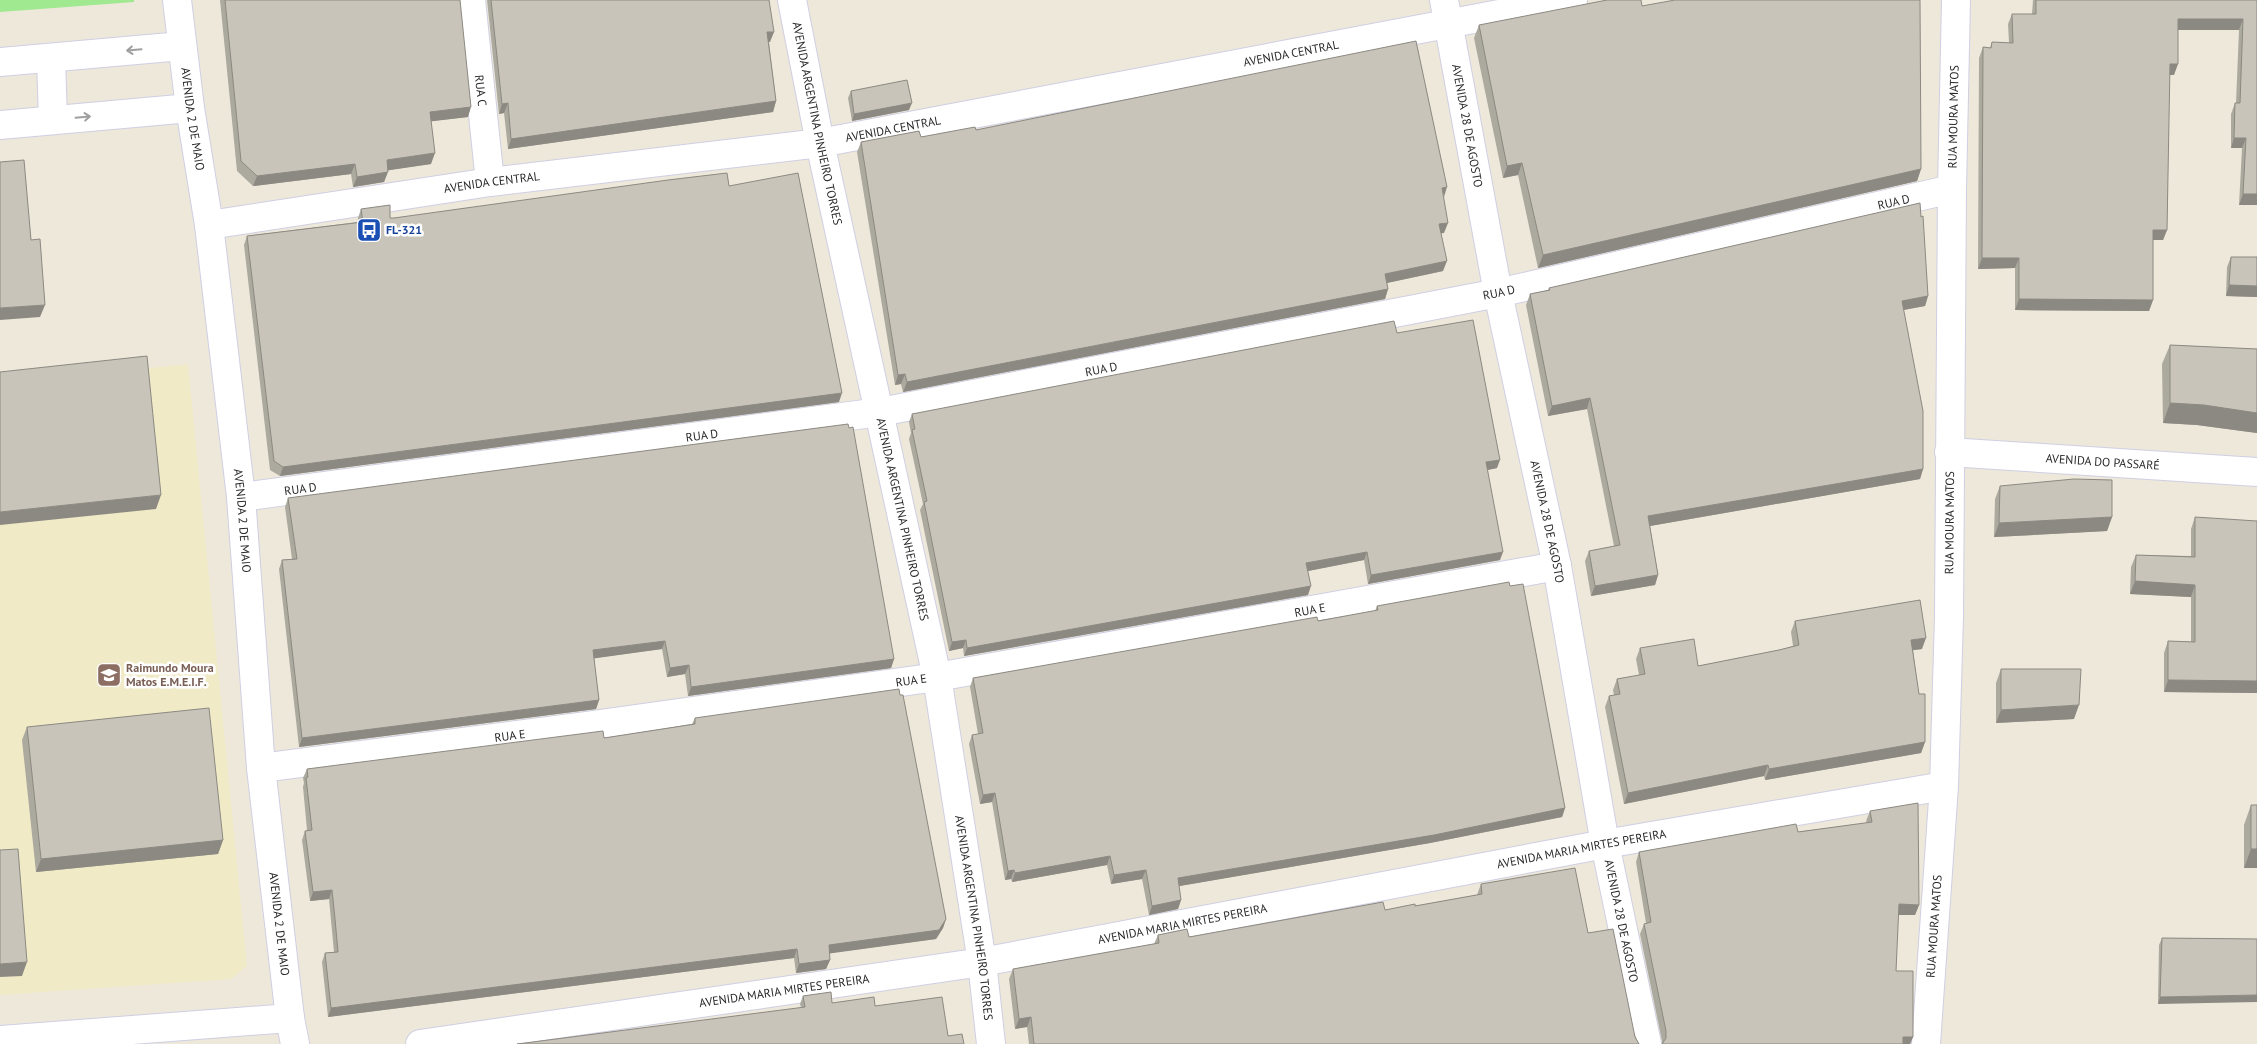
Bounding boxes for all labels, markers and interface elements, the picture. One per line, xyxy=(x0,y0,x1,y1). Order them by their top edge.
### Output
street label: AVENIDA ARGENTINA PINHEIRO TORRES xyxy=(789,20,846,226)
street label: AVENIDA CENTRAL xyxy=(1242,37,1340,69)
one-way arrow xyxy=(126,46,142,55)
street label: AVENIDA 28 DE AGOSTO xyxy=(1449,63,1486,189)
street label: RUA MOURA MATOS xyxy=(1944,65,1962,168)
street label: AVENIDA 2 DE MAIO xyxy=(178,66,208,172)
street label: RUA C xyxy=(472,74,490,107)
one-way arrow xyxy=(75,112,91,122)
street label: AVENIDA CENTRAL xyxy=(844,112,942,145)
street label: AVENIDA CENTRAL xyxy=(443,168,541,196)
street label: RUA D xyxy=(1876,191,1911,213)
bus stop icon: FL-321 xyxy=(356,217,382,243)
place label: FL-321 xyxy=(386,222,422,237)
street label: RUA D xyxy=(1481,281,1517,303)
street label: RUA D xyxy=(1084,358,1119,379)
street label: AVENIDA ARGENTINA PINHEIRO TORRES xyxy=(873,416,932,622)
street label: RUA D xyxy=(685,426,719,445)
street label: AVENIDA DO PASSARÉ xyxy=(2045,450,2160,473)
street label: AVENIDA 28 DE AGOSTO xyxy=(1527,459,1568,584)
street label: AVENIDA 2 DE MAIO xyxy=(231,468,255,573)
street label: RUA MOURA MATOS xyxy=(1941,471,1957,574)
street label: RUA D xyxy=(283,479,318,498)
street label: RUA E xyxy=(1293,600,1327,620)
place label: Raimundo Moura Matos E.M.E.I.F. xyxy=(126,660,214,689)
school or university icon: Raimundo Moura Matos E.M.E.I.F. xyxy=(96,662,122,688)
street label: RUA E xyxy=(895,671,928,690)
street label: RUA E xyxy=(493,726,526,745)
street label: AVENIDA ARGENTINA PINHEIRO TORRES xyxy=(952,814,996,1021)
street label: AVENIDA MARIA MIRTES PEREIRA xyxy=(1496,826,1667,871)
street label: AVENIDA 28 DE AGOSTO xyxy=(1601,858,1642,984)
street label: AVENIDA 2 DE MAIO xyxy=(266,871,293,977)
street label: RUA MOURA MATOS xyxy=(1923,874,1945,978)
street label: AVENIDA MARIA MIRTES PEREIRA xyxy=(1097,900,1268,947)
street label: AVENIDA MARIA MIRTES PEREIRA xyxy=(698,971,870,1010)

